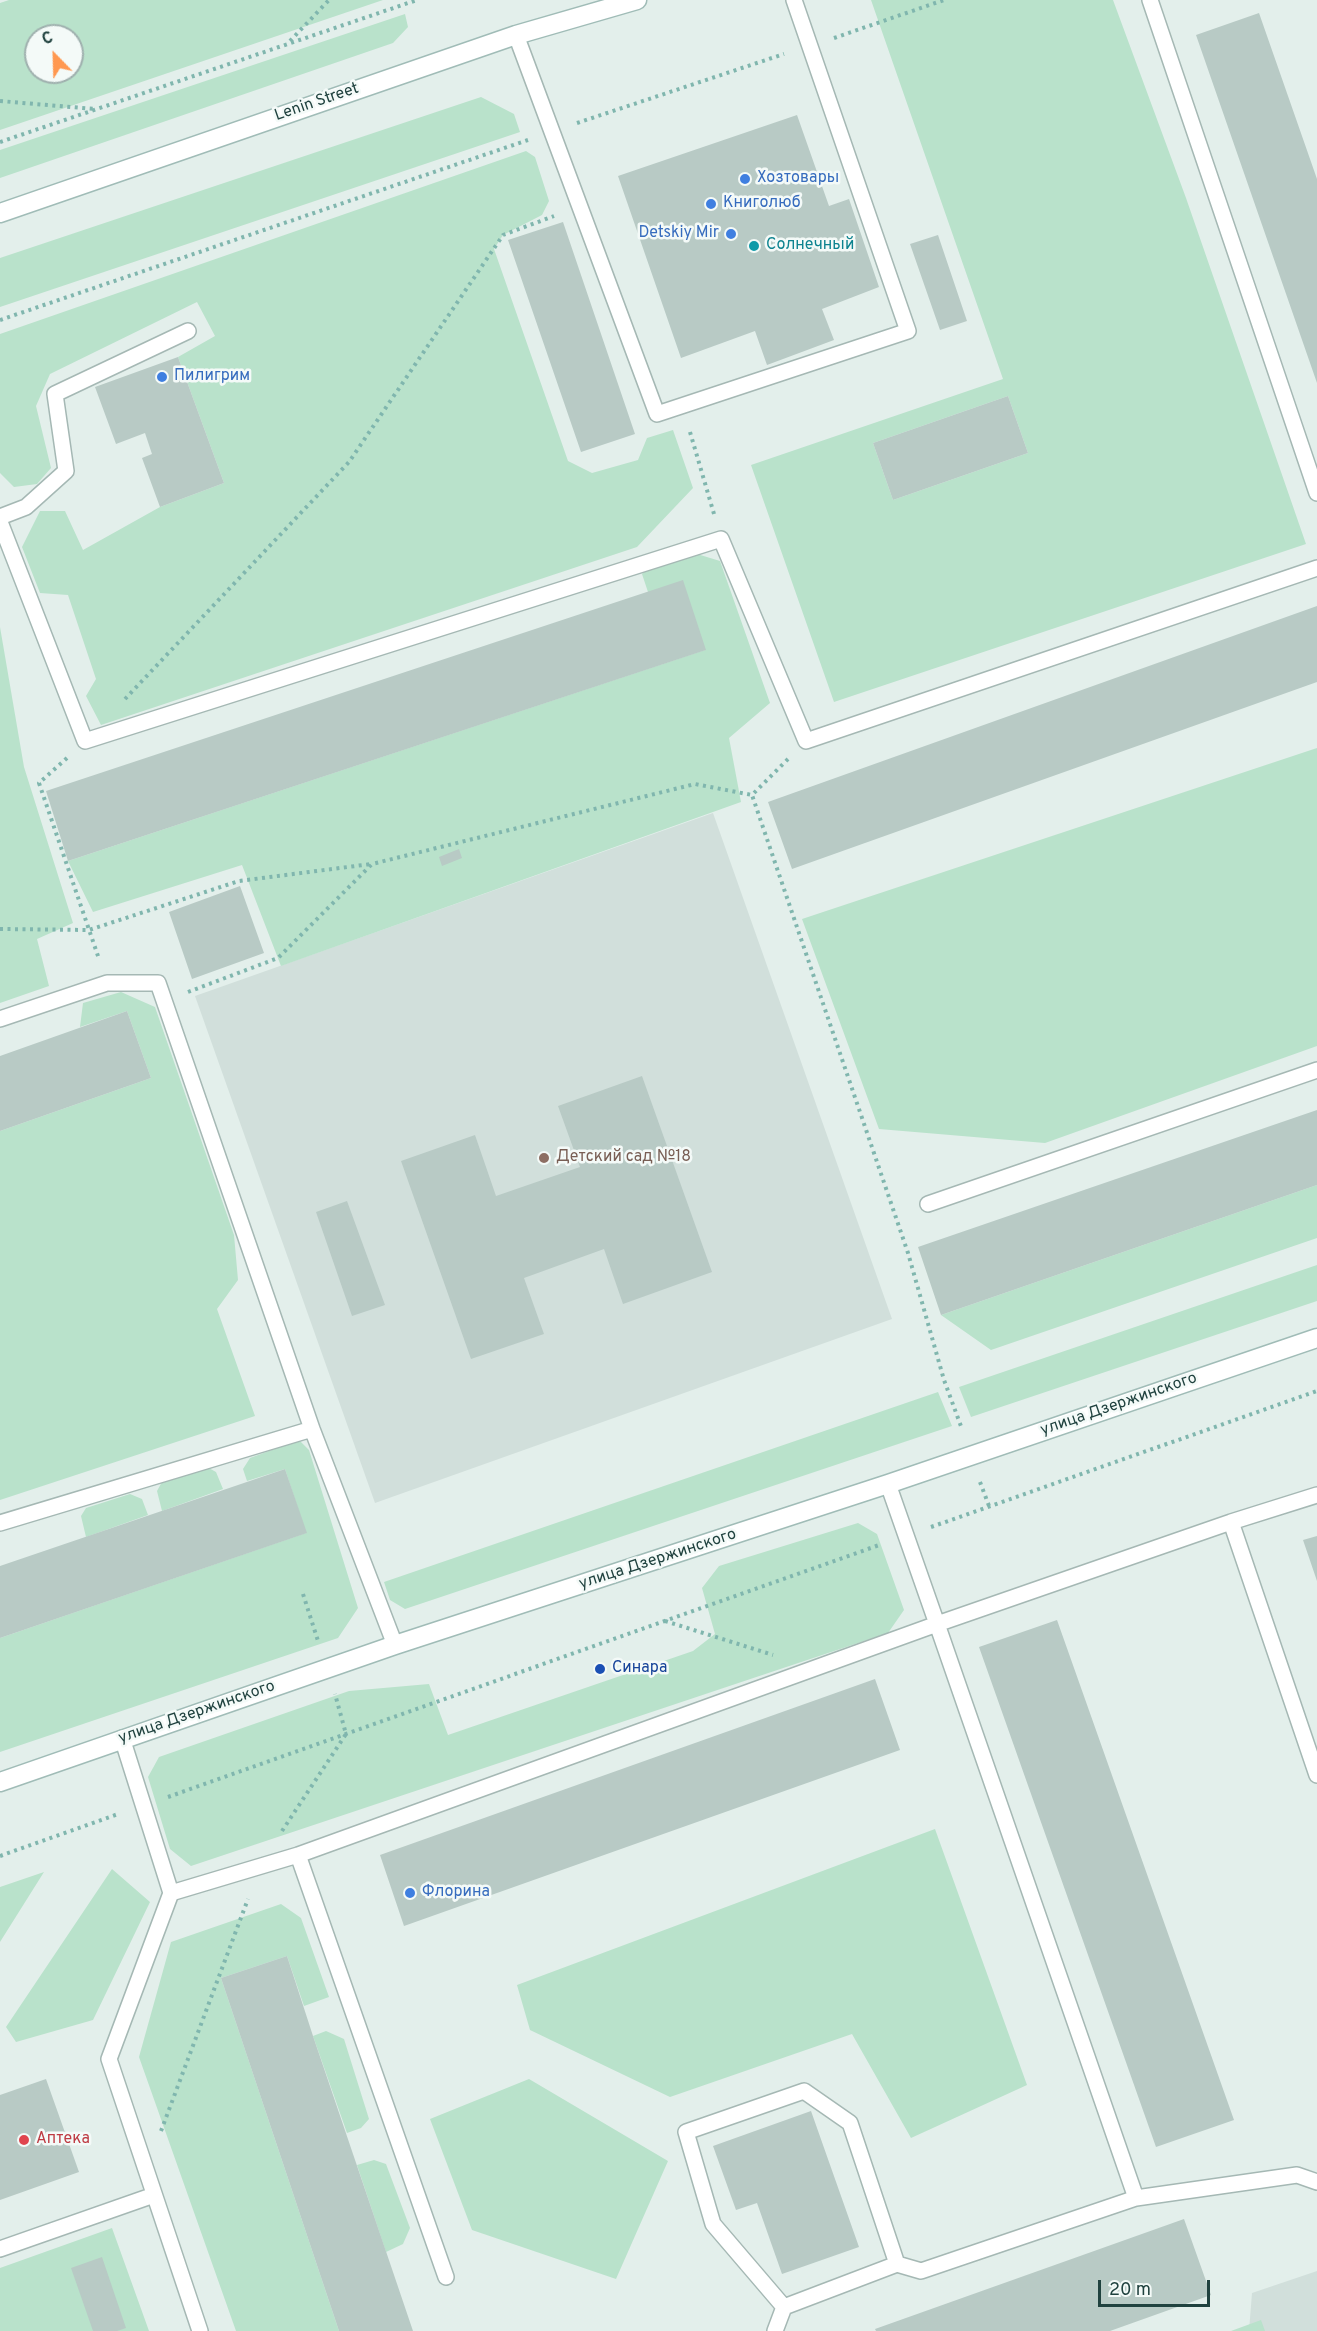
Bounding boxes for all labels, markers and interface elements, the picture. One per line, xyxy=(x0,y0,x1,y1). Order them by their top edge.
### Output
north arrow xyxy=(24,24,84,84)
text: С xyxy=(39,28,56,50)
street label: Lenin Street xyxy=(272,80,362,126)
place label: Хозтовары xyxy=(757,169,839,189)
marker: Хозтовары xyxy=(738,172,752,186)
place label: Книголюб xyxy=(723,194,801,214)
marker: Книголюб xyxy=(704,197,718,211)
place label: Detskiy Mir xyxy=(638,224,719,244)
marker: Detskiy Mir xyxy=(724,227,738,241)
place label: Солнечный xyxy=(766,236,854,256)
marker: Солнечный xyxy=(747,239,761,253)
place label: Пилигрим xyxy=(174,367,250,387)
marker: Пилигрим xyxy=(155,370,169,384)
place label: Детский сад №18 xyxy=(556,1148,691,1168)
marker: Детский сад №18 xyxy=(537,1151,551,1165)
street label: улица Дзержинского xyxy=(1038,1369,1200,1441)
street label: улица Дзержинского xyxy=(577,1525,739,1595)
place label: Синара xyxy=(612,1659,667,1679)
marker: Синара xyxy=(593,1662,607,1676)
street label: улица Дзержинского xyxy=(116,1677,278,1749)
place label: Флорина xyxy=(422,1883,490,1903)
marker: Флорина xyxy=(403,1886,417,1900)
place label: Аптека xyxy=(36,2130,90,2150)
marker: Аптека xyxy=(17,2133,31,2147)
scale bar xyxy=(1101,2268,1214,2306)
text: 20 m xyxy=(1109,2279,1151,2302)

